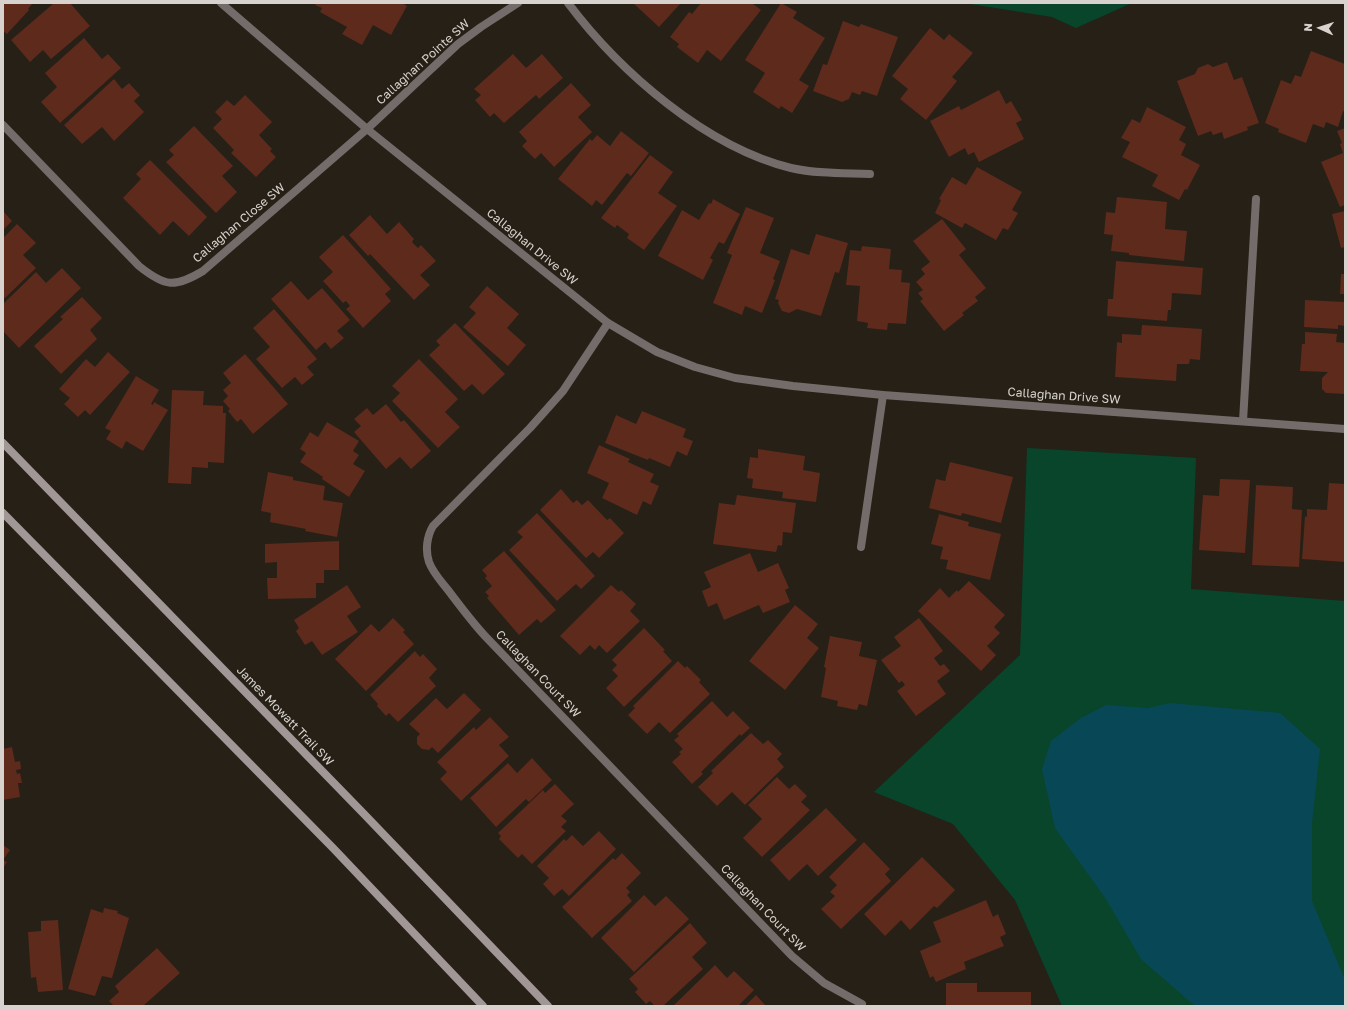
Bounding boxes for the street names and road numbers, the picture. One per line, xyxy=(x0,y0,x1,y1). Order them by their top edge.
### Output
street label: Callaghan Pointe SW xyxy=(373,16,473,108)
street label: Callaghan Close SW xyxy=(190,180,288,266)
street label: Callaghan Drive SW xyxy=(484,206,580,288)
street label: Callaghan Drive SW xyxy=(1007,385,1121,407)
street label: Callaghan Court SW xyxy=(493,627,583,721)
street label: James Mowatt Trail SW xyxy=(234,663,336,769)
street label: Callaghan Court SW xyxy=(718,861,808,955)

